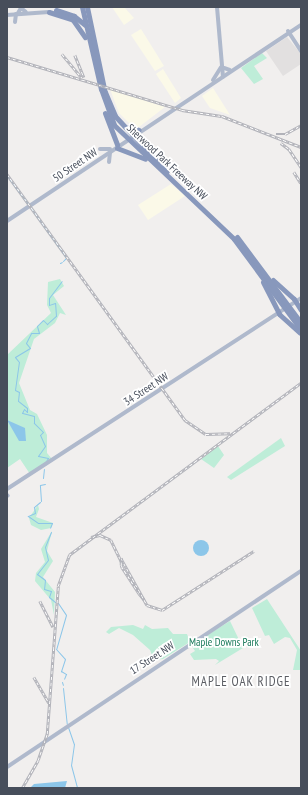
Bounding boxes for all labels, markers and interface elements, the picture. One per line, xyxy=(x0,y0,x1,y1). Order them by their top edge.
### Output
street label: Sherwood Park Freeway NW xyxy=(124,121,210,203)
street label: 50 Street NW xyxy=(50,145,100,185)
street label: 34 Street NW xyxy=(121,370,171,408)
park label: Maple Downs Park xyxy=(189,635,259,649)
street label: 17 Street NW xyxy=(127,639,177,677)
district label: MAPLE OAK RIDGE xyxy=(191,674,291,690)

